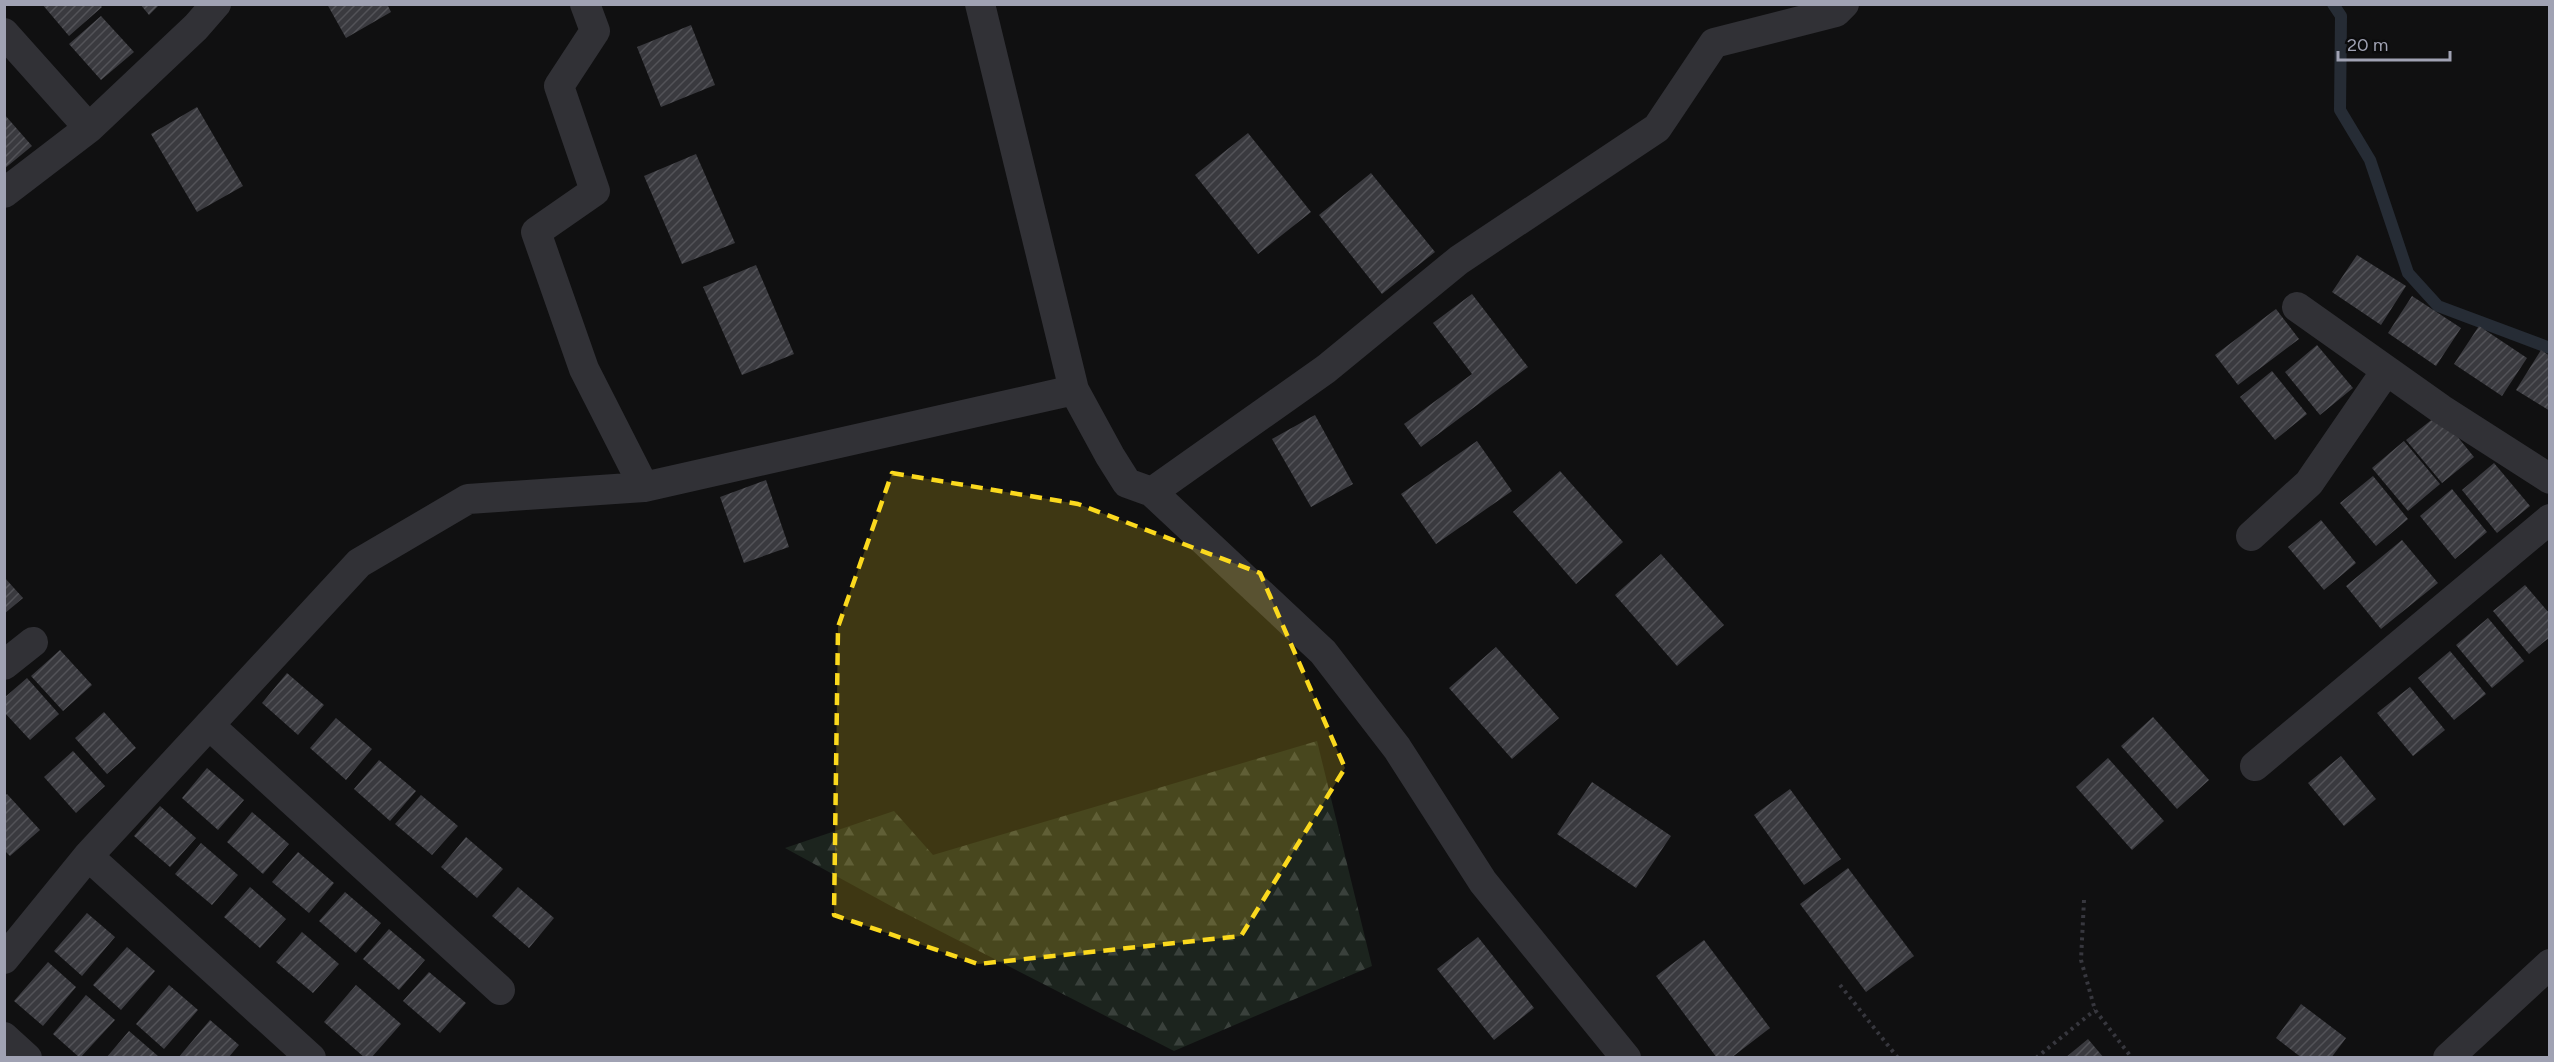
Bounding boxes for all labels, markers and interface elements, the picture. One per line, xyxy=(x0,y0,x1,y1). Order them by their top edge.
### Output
scale bar xyxy=(2338,24,2450,62)
text: 20 m xyxy=(2347,34,2388,56)

